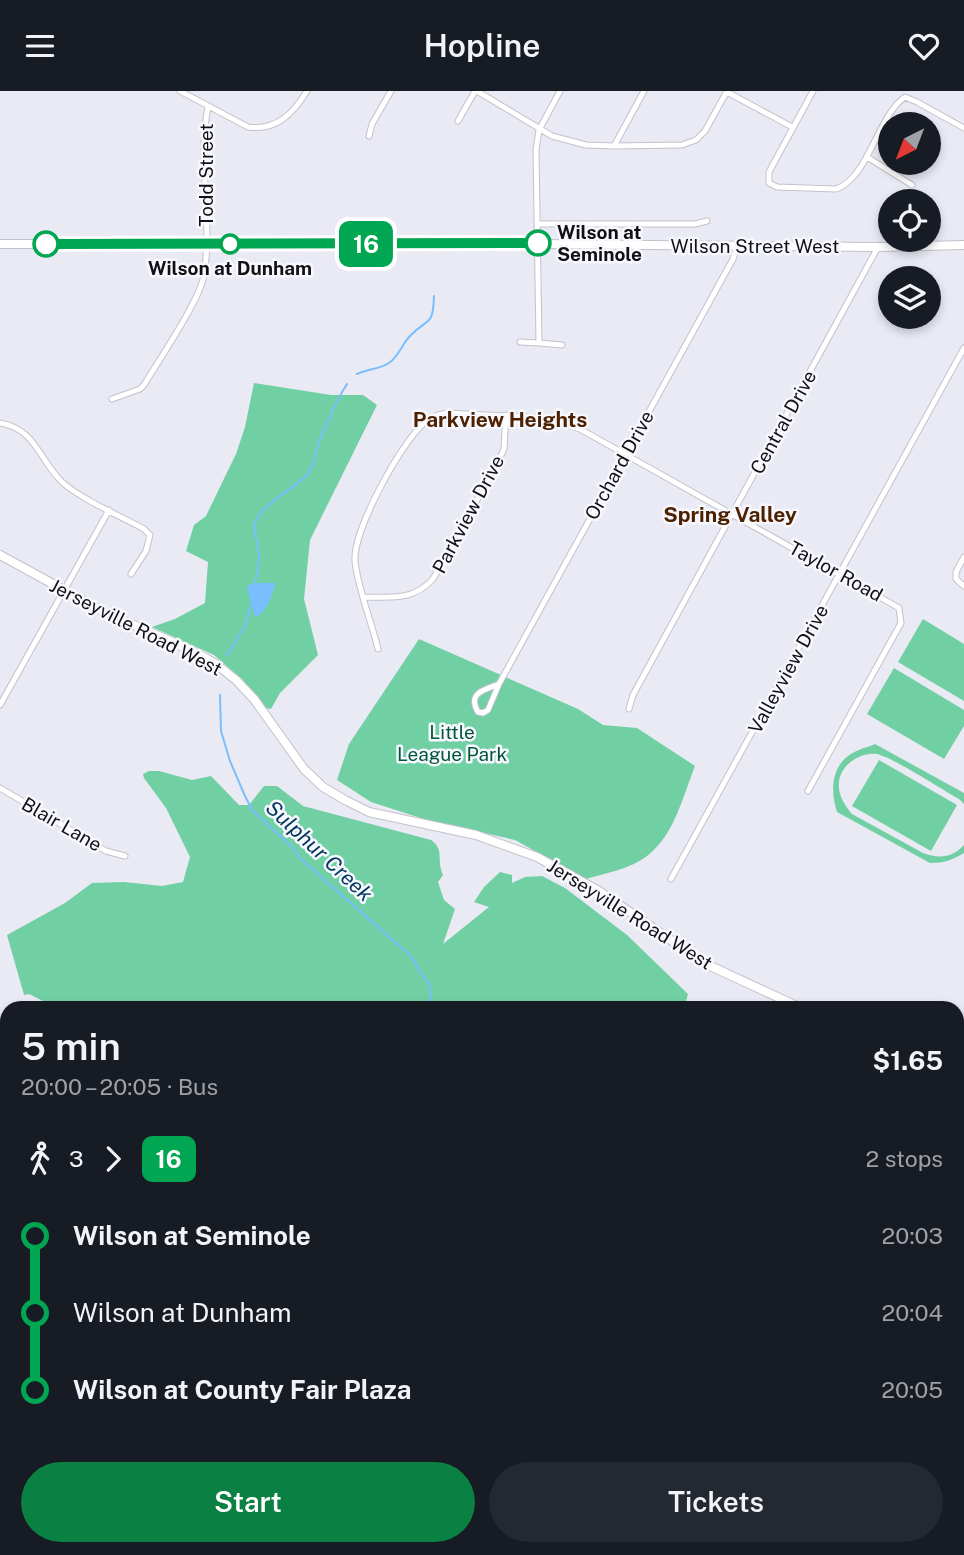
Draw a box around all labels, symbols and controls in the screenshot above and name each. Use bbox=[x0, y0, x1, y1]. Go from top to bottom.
icon: menu bbox=[21, 27, 59, 65]
text: Hopline bbox=[423, 27, 541, 64]
icon: heart bbox=[905, 27, 943, 65]
north arrow bbox=[878, 112, 942, 175]
map controls bbox=[878, 112, 941, 329]
street label: Todd Street bbox=[195, 123, 217, 227]
button: locate bbox=[878, 189, 941, 252]
line badge: 16 bbox=[334, 221, 398, 267]
place label: Wilson at Seminole bbox=[557, 221, 642, 265]
text: 16 bbox=[353, 230, 379, 258]
marker: Wilson at Seminole bbox=[525, 230, 551, 256]
unlabelled marker bbox=[33, 231, 59, 257]
marker: Wilson at Dunham bbox=[220, 234, 240, 254]
street label: Wilson Street West bbox=[671, 235, 839, 257]
place label: Wilson at Dunham bbox=[148, 257, 312, 279]
button: layers bbox=[878, 266, 941, 329]
street label: Central Drive bbox=[745, 366, 821, 478]
district label: Parkview Heights bbox=[413, 407, 587, 432]
street label: Orchard Drive bbox=[580, 407, 658, 523]
street label: Parkview Drive bbox=[428, 451, 508, 577]
district label: Spring Valley bbox=[663, 502, 797, 527]
street label: Taylor Road bbox=[785, 536, 887, 606]
street label: Jerseyville Road West bbox=[46, 574, 226, 680]
street label: Valleyview Drive bbox=[743, 601, 833, 737]
park label: Little League Park bbox=[397, 721, 507, 765]
street label: Blair Lane bbox=[18, 792, 106, 856]
water label: Sulphur Creek bbox=[261, 795, 378, 907]
street label: Jerseyville Road West bbox=[543, 854, 717, 974]
text: 5 min bbox=[21, 1024, 121, 1069]
text: $1.65 bbox=[872, 1045, 943, 1076]
text: 20:00 – 20:05 · Bus bbox=[21, 1073, 218, 1100]
icon: walk bbox=[21, 1140, 59, 1178]
icon: forward bbox=[94, 1140, 132, 1178]
text: 3 bbox=[69, 1145, 84, 1172]
text: 16 bbox=[156, 1145, 182, 1173]
text: 2 stops bbox=[865, 1145, 943, 1172]
text: Wilson at Seminole bbox=[73, 1220, 311, 1251]
text: 20:03 bbox=[882, 1222, 943, 1249]
text: Wilson at Dunham bbox=[73, 1297, 291, 1328]
text: 20:04 bbox=[882, 1299, 943, 1326]
text: Wilson at County Fair Plaza bbox=[73, 1374, 412, 1405]
text: 20:05 bbox=[881, 1376, 943, 1403]
button: Start bbox=[21, 1462, 475, 1542]
button: Tickets bbox=[489, 1462, 943, 1542]

